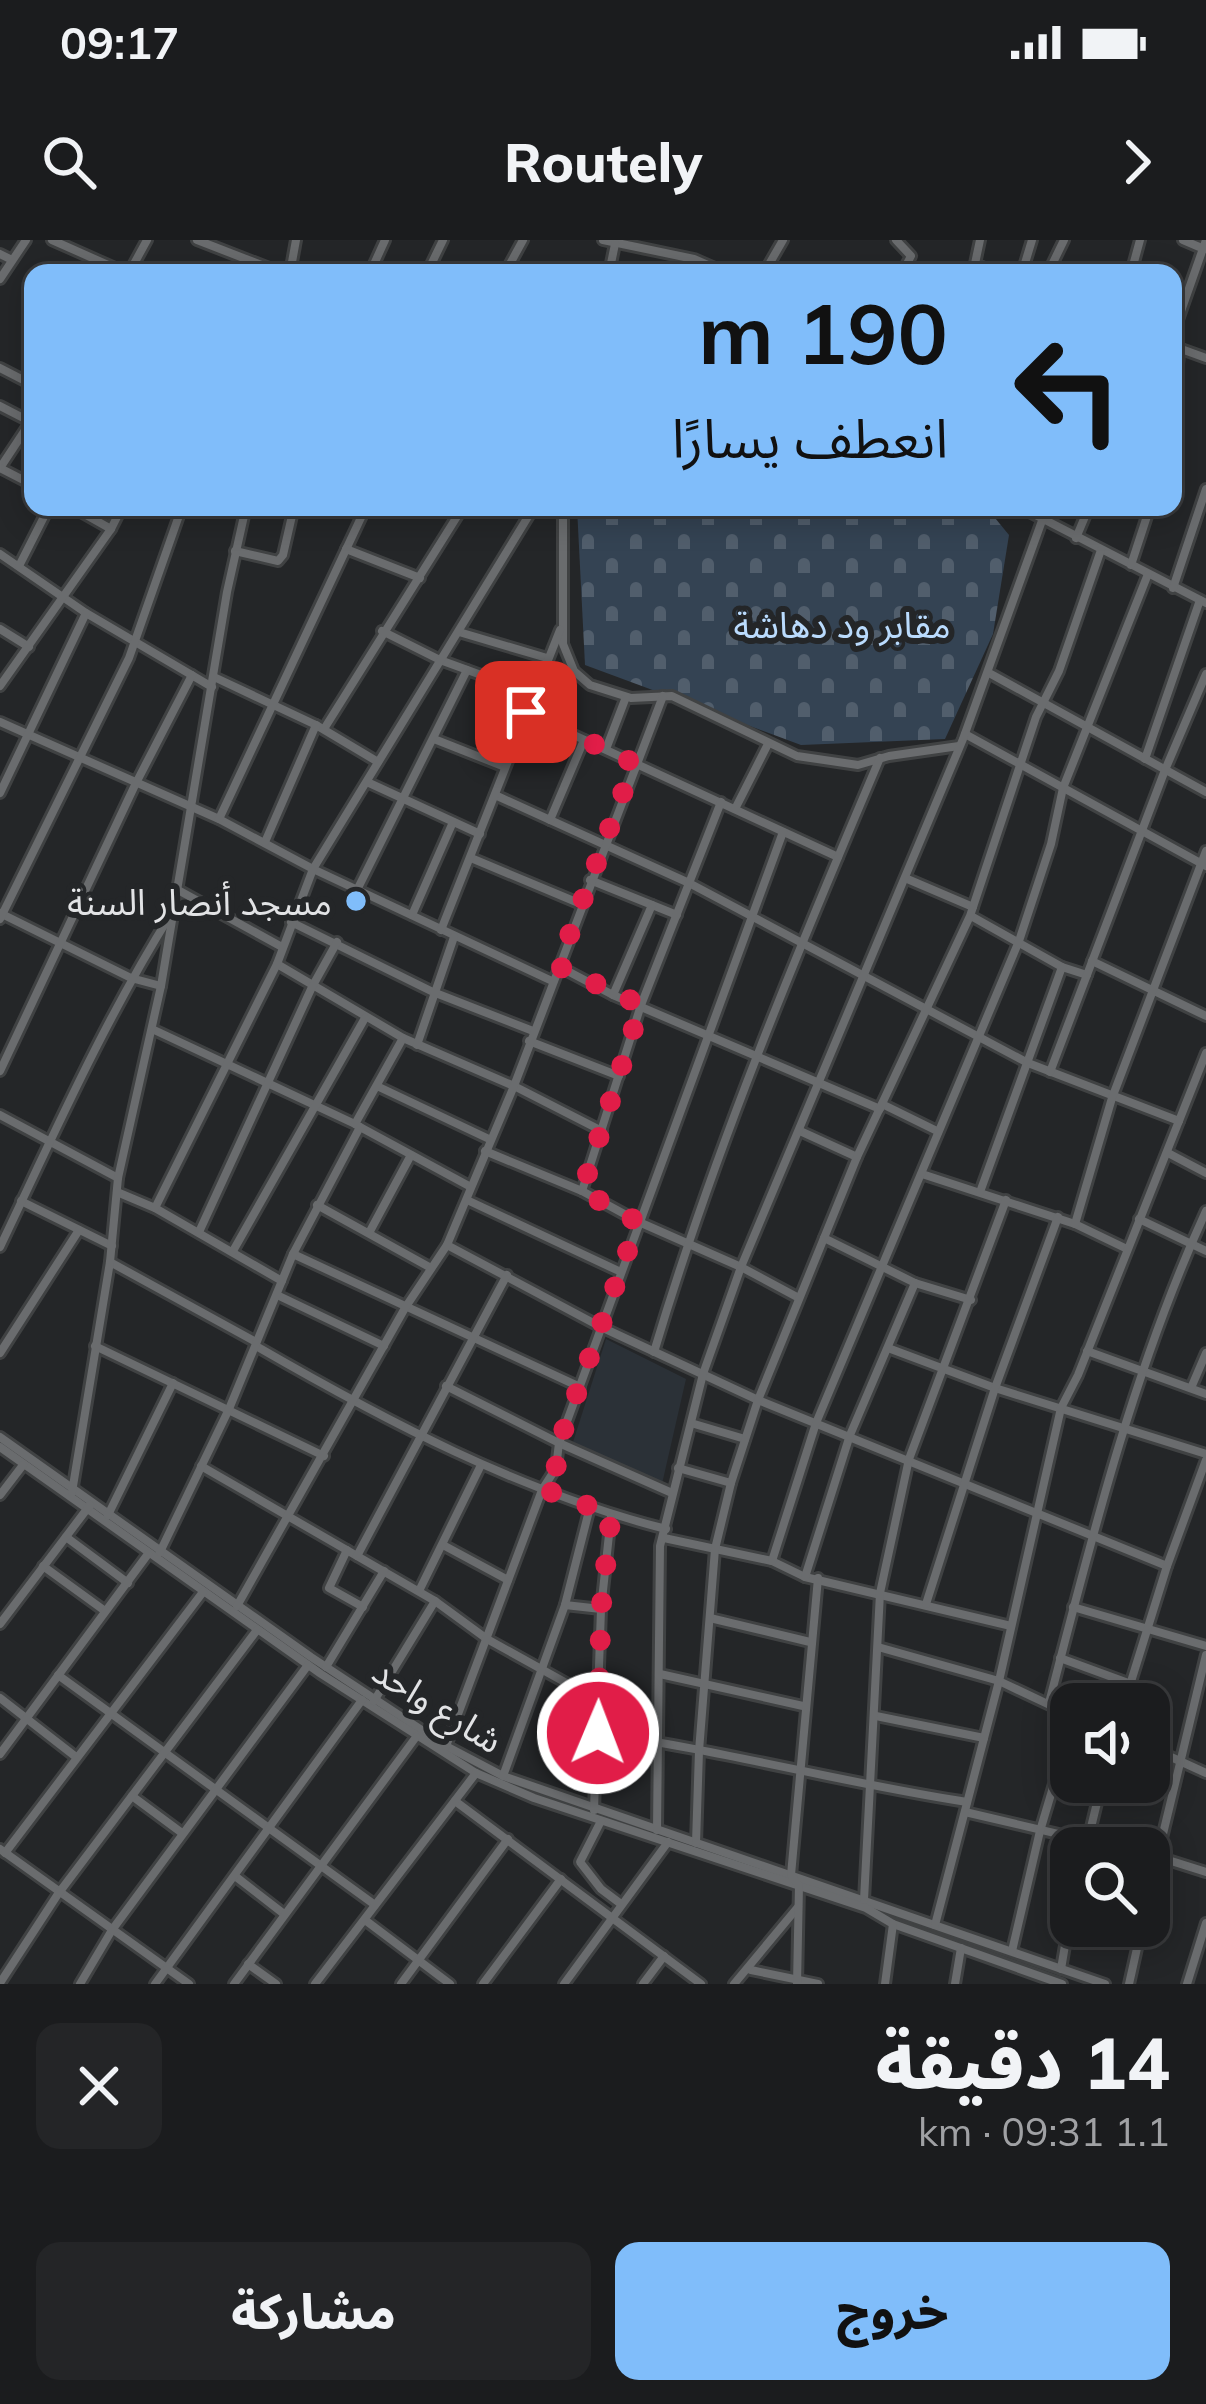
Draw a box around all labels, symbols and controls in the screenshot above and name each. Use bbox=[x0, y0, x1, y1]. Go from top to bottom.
text: 09:17 bbox=[60, 14, 179, 70]
text: Routely bbox=[504, 128, 702, 196]
icon: search bbox=[36, 129, 102, 195]
icon: forward bbox=[1104, 129, 1170, 195]
text: 190 m bbox=[698, 280, 948, 385]
icon: left bbox=[990, 312, 1146, 468]
text: انعطف يسارًا bbox=[672, 404, 948, 472]
park label: مقابر ود دهاشة bbox=[733, 602, 951, 647]
pin bbox=[475, 661, 577, 763]
icon: arrive bbox=[493, 679, 559, 745]
place label: مسجد أنصار السنة bbox=[67, 879, 332, 924]
marker: مسجد أنصار السنة bbox=[343, 888, 369, 914]
street label: شارع واحد bbox=[362, 1648, 511, 1767]
position arrow bbox=[535, 1670, 661, 1796]
map controls bbox=[1050, 1683, 1170, 1947]
button: sound bbox=[1050, 1683, 1170, 1803]
button: search bbox=[1050, 1827, 1170, 1947]
text: 14 دقيقة bbox=[875, 2017, 1170, 2107]
button: close bbox=[36, 2023, 162, 2149]
text: 1.1 km · 09:31 bbox=[918, 2107, 1170, 2156]
button: مشاركة bbox=[36, 2242, 591, 2380]
button: خروج bbox=[615, 2242, 1170, 2380]

